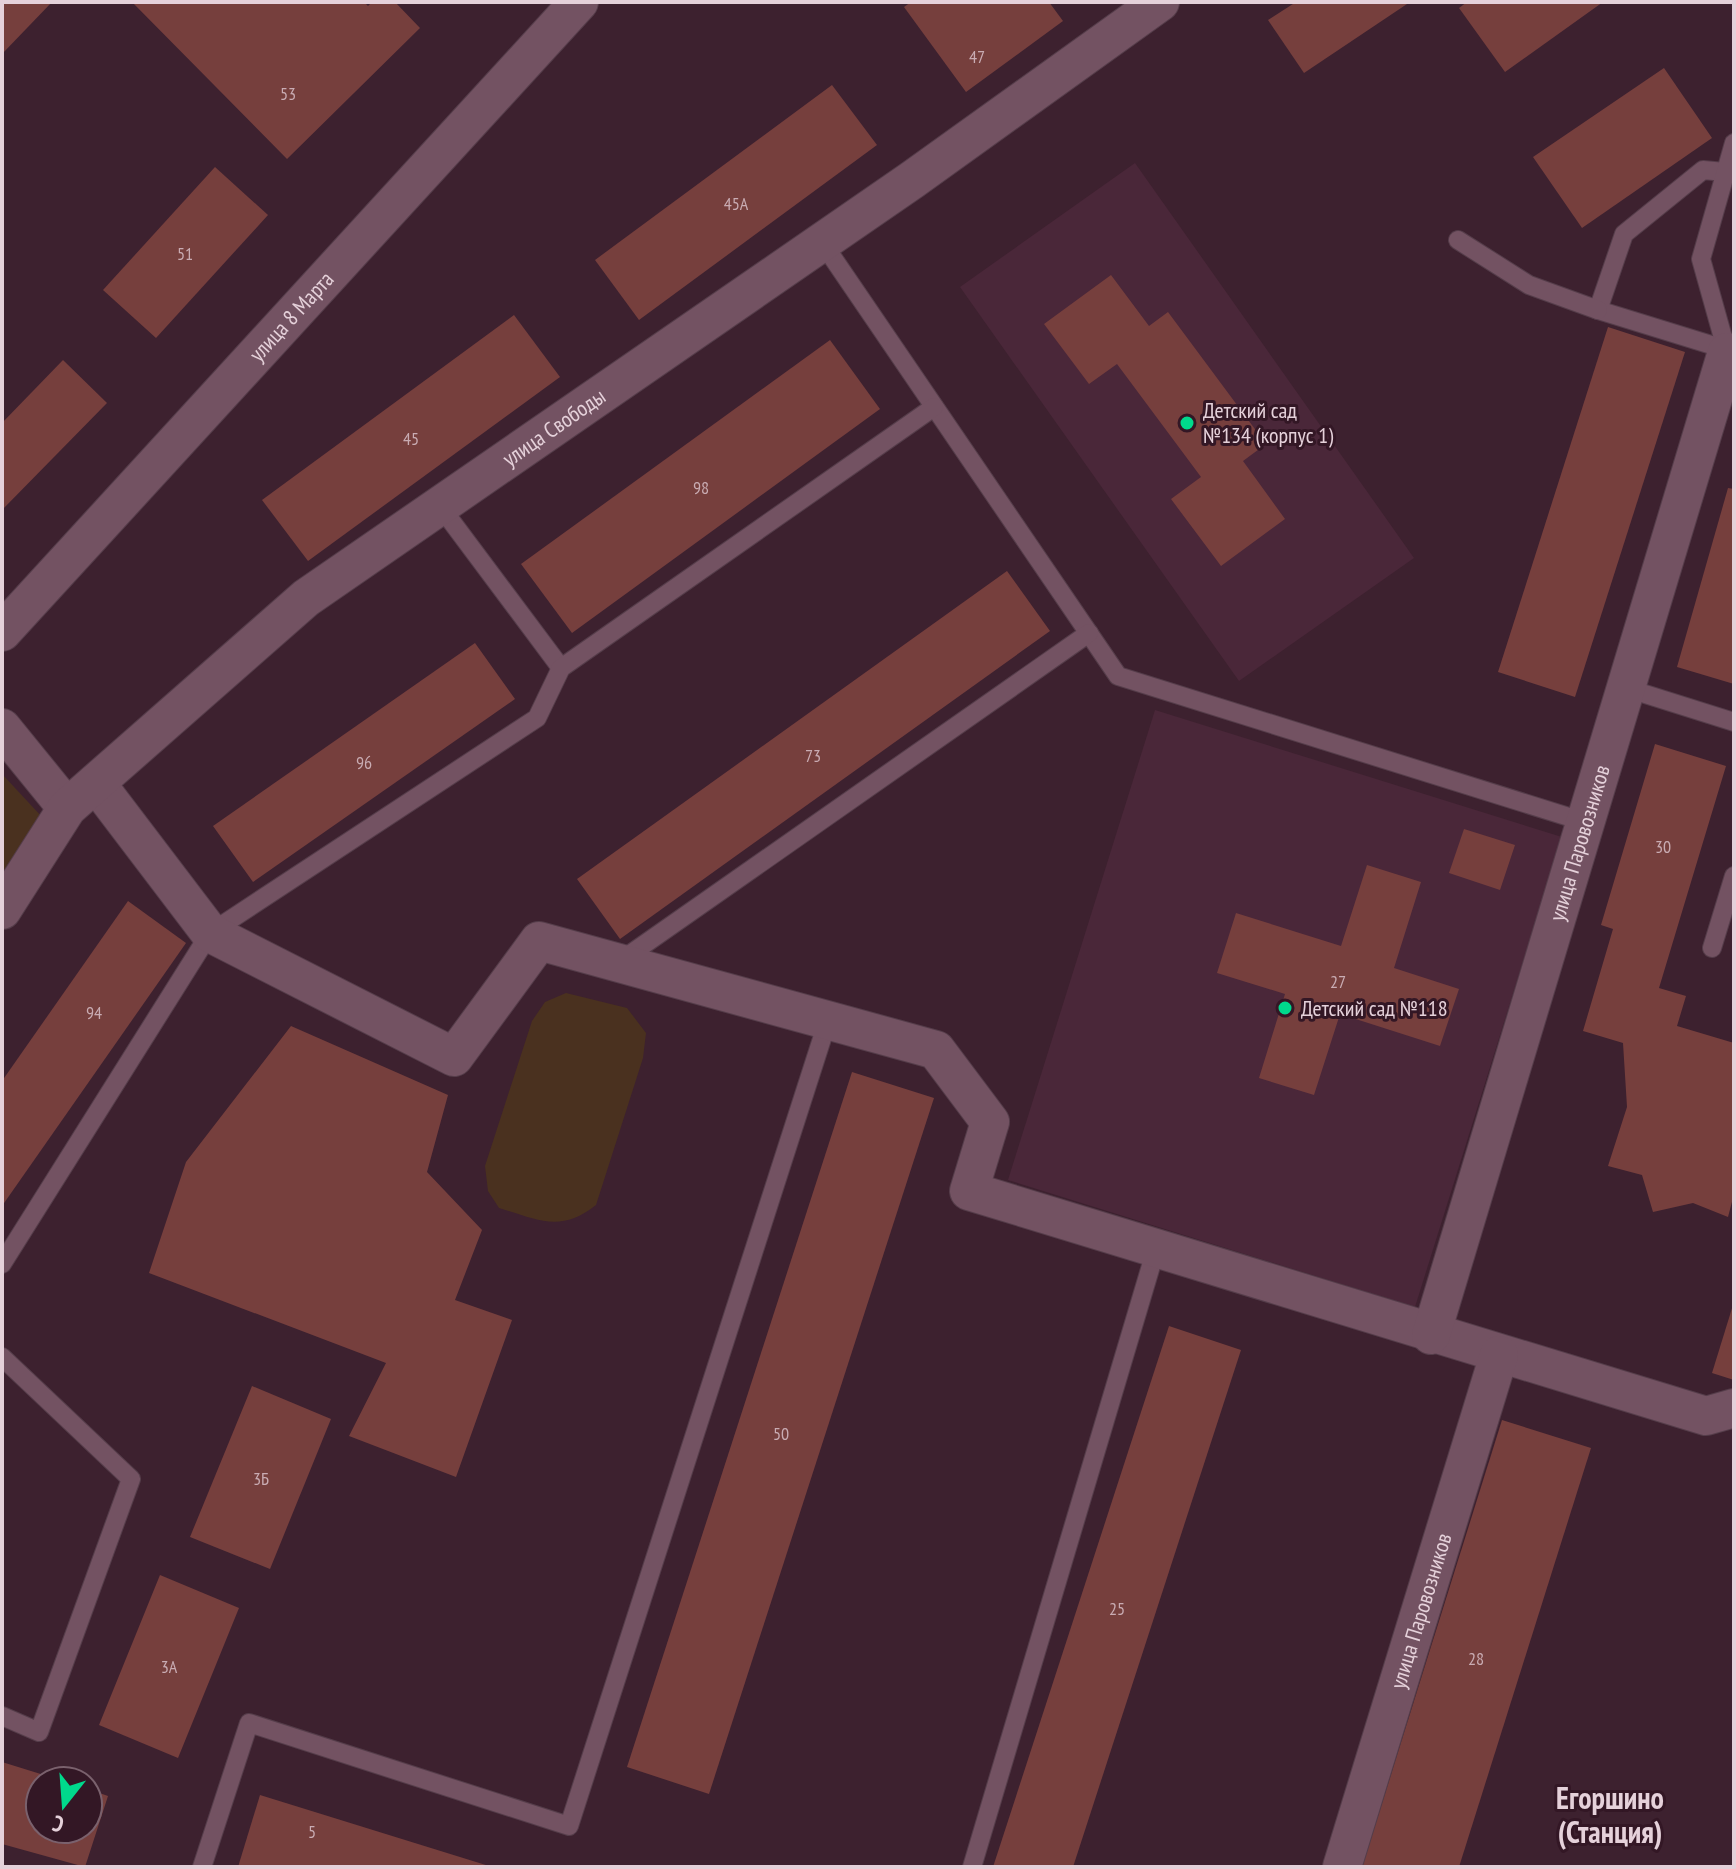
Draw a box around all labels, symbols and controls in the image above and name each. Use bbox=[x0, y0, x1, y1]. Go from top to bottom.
house number: 47 bbox=[969, 45, 985, 68]
house number: 53 bbox=[280, 82, 296, 105]
house number: 45А bbox=[724, 192, 749, 215]
house number: 51 bbox=[177, 242, 193, 265]
street label: улица 8 Марта bbox=[243, 265, 339, 367]
street label: улица Свободы bbox=[497, 382, 611, 472]
place label: Детский сад №134 (корпус 1) bbox=[1203, 396, 1334, 449]
marker: Детский сад №134 (корпус 1) bbox=[1178, 414, 1196, 432]
house number: 45 bbox=[403, 427, 419, 450]
house number: 98 bbox=[693, 476, 709, 499]
house number: 73 bbox=[805, 744, 821, 767]
house number: 96 bbox=[356, 751, 372, 774]
street label: улица Паровозников bbox=[1543, 761, 1616, 924]
house number: 30 bbox=[1655, 835, 1671, 858]
house number: 27 bbox=[1330, 970, 1346, 993]
place label: Детский сад №118 bbox=[1301, 994, 1448, 1022]
marker: Детский сад №118 bbox=[1276, 999, 1294, 1017]
house number: 94 bbox=[86, 1001, 102, 1024]
house number: 50 bbox=[773, 1422, 789, 1445]
house number: 3Б bbox=[253, 1467, 269, 1490]
street label: улица Паровозников bbox=[1384, 1529, 1458, 1692]
house number: 25 bbox=[1109, 1597, 1125, 1620]
house number: 28 bbox=[1468, 1647, 1484, 1670]
house number: 3А bbox=[161, 1655, 178, 1678]
north arrow bbox=[24, 1765, 104, 1845]
district label: Егоршино (Станция) bbox=[1556, 1778, 1664, 1851]
text: С bbox=[49, 1809, 67, 1839]
house number: 5 bbox=[308, 1820, 316, 1843]

